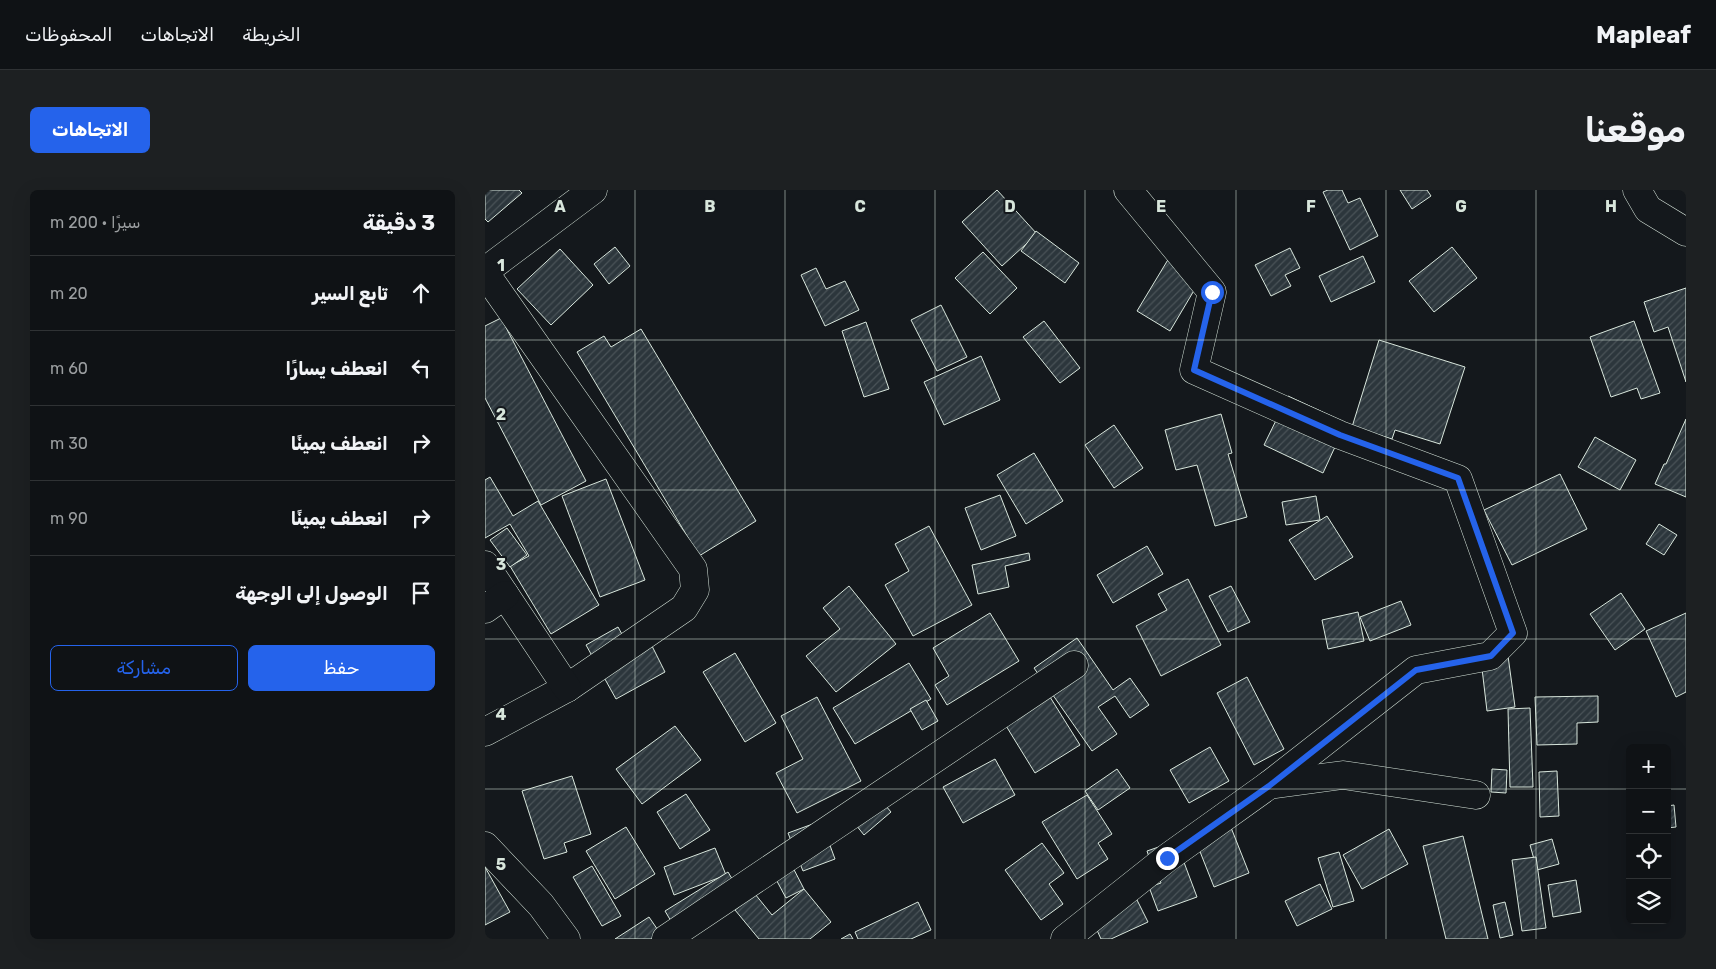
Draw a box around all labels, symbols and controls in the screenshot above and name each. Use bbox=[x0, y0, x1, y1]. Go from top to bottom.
text: Mapleaf bbox=[1596, 21, 1691, 49]
text: المحفوظات bbox=[25, 24, 112, 46]
text: الاتجاهات bbox=[140, 24, 214, 46]
text: الخريطة bbox=[242, 24, 301, 46]
button: الاتجاهات bbox=[30, 107, 150, 153]
text: موقعنا bbox=[1584, 109, 1686, 151]
text: A bbox=[554, 197, 566, 216]
text: B bbox=[704, 197, 716, 216]
text: C bbox=[854, 197, 866, 216]
text: D bbox=[1004, 197, 1016, 216]
text: E bbox=[1156, 197, 1166, 216]
text: F bbox=[1306, 197, 1316, 216]
text: G bbox=[1455, 197, 1467, 216]
text: H bbox=[1605, 197, 1617, 216]
text: 3 دقيقة bbox=[363, 210, 435, 235]
text: سيرًا · 200 m bbox=[50, 213, 141, 232]
text: 1 bbox=[497, 256, 505, 275]
icon: ahead bbox=[407, 279, 435, 307]
route start bbox=[1201, 281, 1224, 304]
text: تابع السير bbox=[312, 282, 388, 305]
text: 20 m bbox=[50, 284, 88, 303]
icon: left bbox=[407, 354, 435, 382]
text: انعطف يسارًا bbox=[285, 357, 388, 380]
text: 60 m bbox=[50, 359, 88, 378]
text: 2 bbox=[496, 405, 506, 424]
icon: right bbox=[407, 429, 435, 457]
text: انعطف يمينًا bbox=[291, 432, 388, 455]
text: 30 m bbox=[50, 434, 88, 453]
icon: right bbox=[407, 504, 435, 532]
text: انعطف يمينًا bbox=[291, 507, 388, 530]
text: 90 m bbox=[50, 509, 88, 528]
text: 3 bbox=[496, 555, 506, 574]
icon: arrive bbox=[407, 579, 435, 607]
text: الوصول إلى الوجهة bbox=[235, 582, 388, 605]
button: مشاركة bbox=[50, 645, 238, 691]
button: حفظ bbox=[248, 645, 435, 691]
text: 4 bbox=[496, 705, 507, 724]
map controls bbox=[1626, 744, 1671, 924]
button: + bbox=[1626, 744, 1671, 789]
button: − bbox=[1626, 789, 1671, 834]
button: locate bbox=[1626, 834, 1671, 879]
route end bbox=[1156, 847, 1179, 870]
text: 5 bbox=[496, 855, 506, 874]
button: layers bbox=[1626, 879, 1671, 924]

